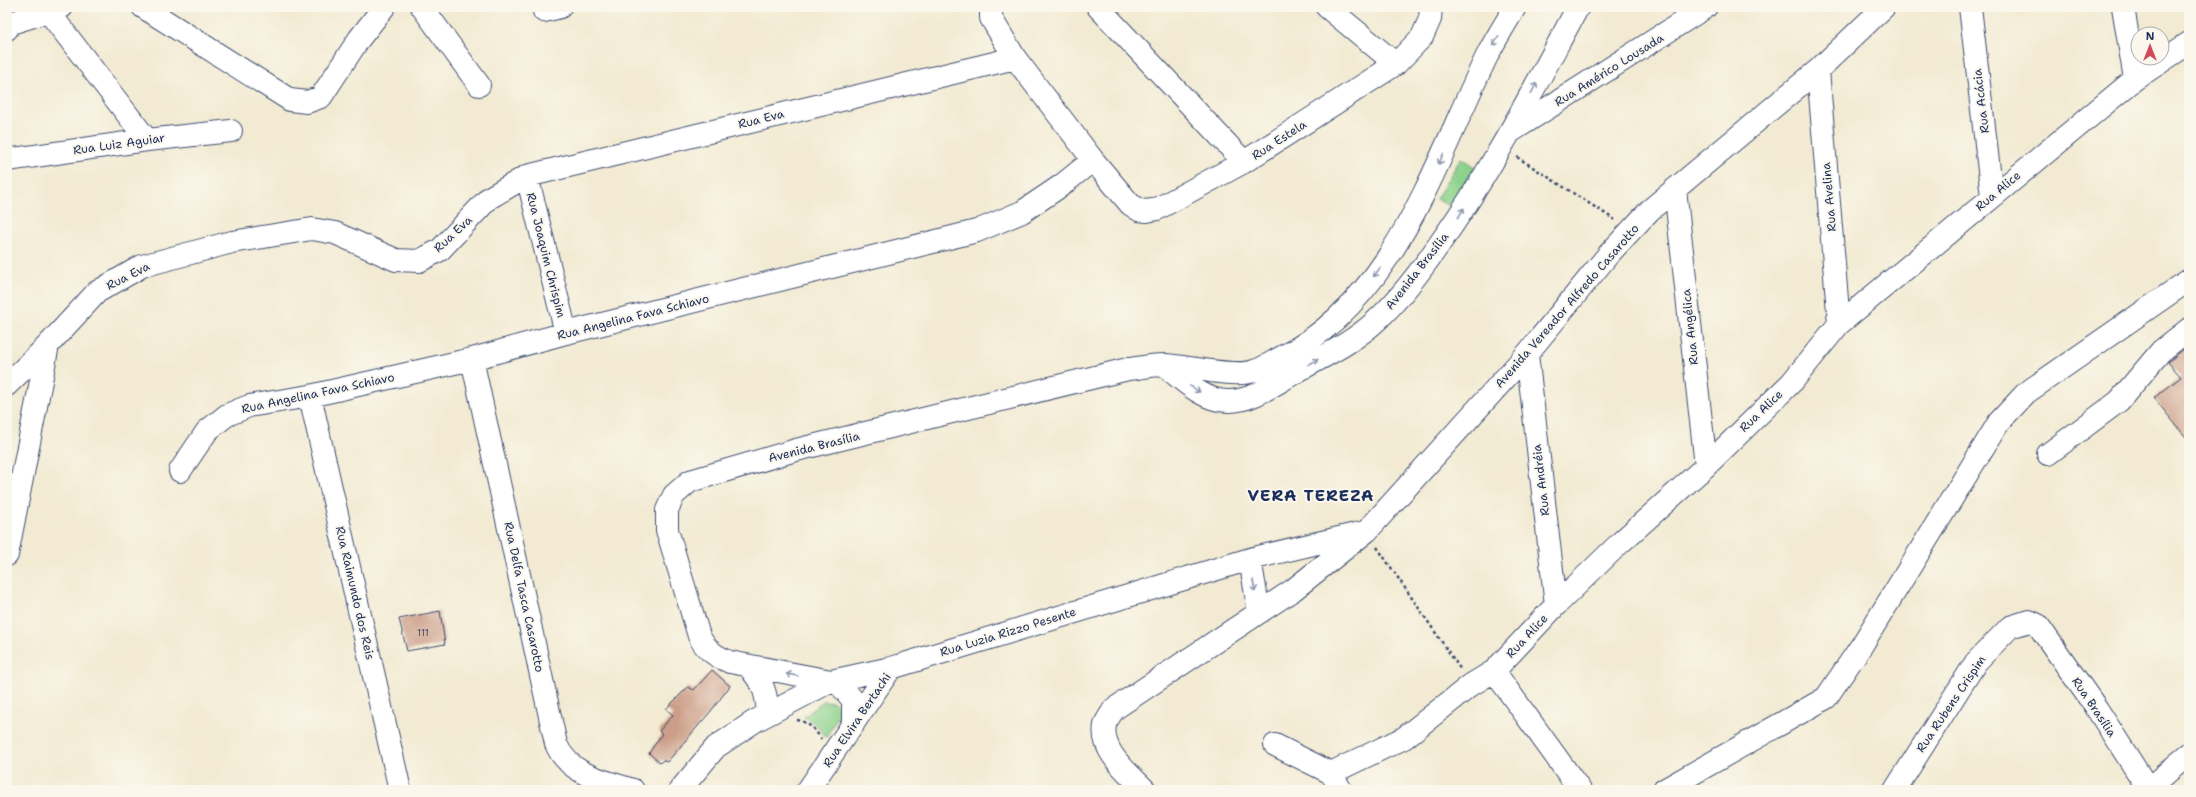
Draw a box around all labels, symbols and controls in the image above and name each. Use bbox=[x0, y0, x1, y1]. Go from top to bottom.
north arrow bbox=[2130, 26, 2170, 66]
text: N bbox=[2146, 29, 2155, 44]
street label: Rua Américo Lousada bbox=[1551, 30, 1667, 110]
one-way arrow bbox=[1491, 35, 1499, 47]
street label: Rua Acácia bbox=[1969, 67, 1993, 134]
one-way arrow bbox=[1530, 82, 1538, 94]
street label: Rua Eva bbox=[736, 105, 786, 132]
street label: Rua Estela bbox=[1249, 116, 1310, 164]
street label: Rua Luiz Aguiar bbox=[72, 130, 166, 158]
one-way arrow bbox=[1437, 152, 1444, 164]
street label: Rua Avelina bbox=[1818, 161, 1840, 232]
street label: Rua Alice bbox=[1972, 167, 2024, 215]
street label: Rua Joaquim Chrispim bbox=[523, 191, 569, 319]
one-way arrow bbox=[1458, 207, 1466, 219]
street label: Rua Eva bbox=[430, 212, 476, 256]
street label: Avenida Vereador Alfredo Casarotto bbox=[1491, 221, 1643, 391]
street label: Avenida Brasília bbox=[1382, 229, 1452, 313]
street label: Rua Eva bbox=[103, 258, 153, 294]
one-way arrow bbox=[1373, 266, 1381, 277]
street label: Rua Angélica bbox=[1678, 288, 1702, 366]
street label: Rua Angelina Fava Schiavo bbox=[555, 290, 711, 344]
one-way arrow bbox=[1307, 358, 1319, 366]
street label: Rua Angelina Fava Schiavo bbox=[240, 369, 396, 417]
one-way arrow bbox=[1189, 385, 1201, 393]
street label: Rua Alice bbox=[1736, 386, 1786, 436]
street label: Avenida Brasília bbox=[767, 428, 862, 466]
street label: Rua Andréia bbox=[1529, 443, 1553, 517]
district label: VERA TEREZA bbox=[1248, 485, 1374, 506]
street label: Rua Delfa Tasca Casarotto bbox=[500, 520, 548, 674]
street label: Rua Raimundo dos Reis bbox=[332, 525, 378, 661]
one-way arrow bbox=[1251, 579, 1259, 592]
street label: Rua Luzia Rizzo Pesente bbox=[938, 604, 1078, 660]
street label: Rua Alice bbox=[1503, 610, 1552, 661]
house number: 111 bbox=[417, 626, 429, 639]
street label: Rua Rubens Crispim bbox=[1913, 652, 1989, 756]
one-way arrow bbox=[786, 670, 799, 678]
street label: Rua Elvira Bertachi bbox=[819, 670, 895, 770]
street label: Rua Brasília bbox=[2068, 674, 2120, 741]

